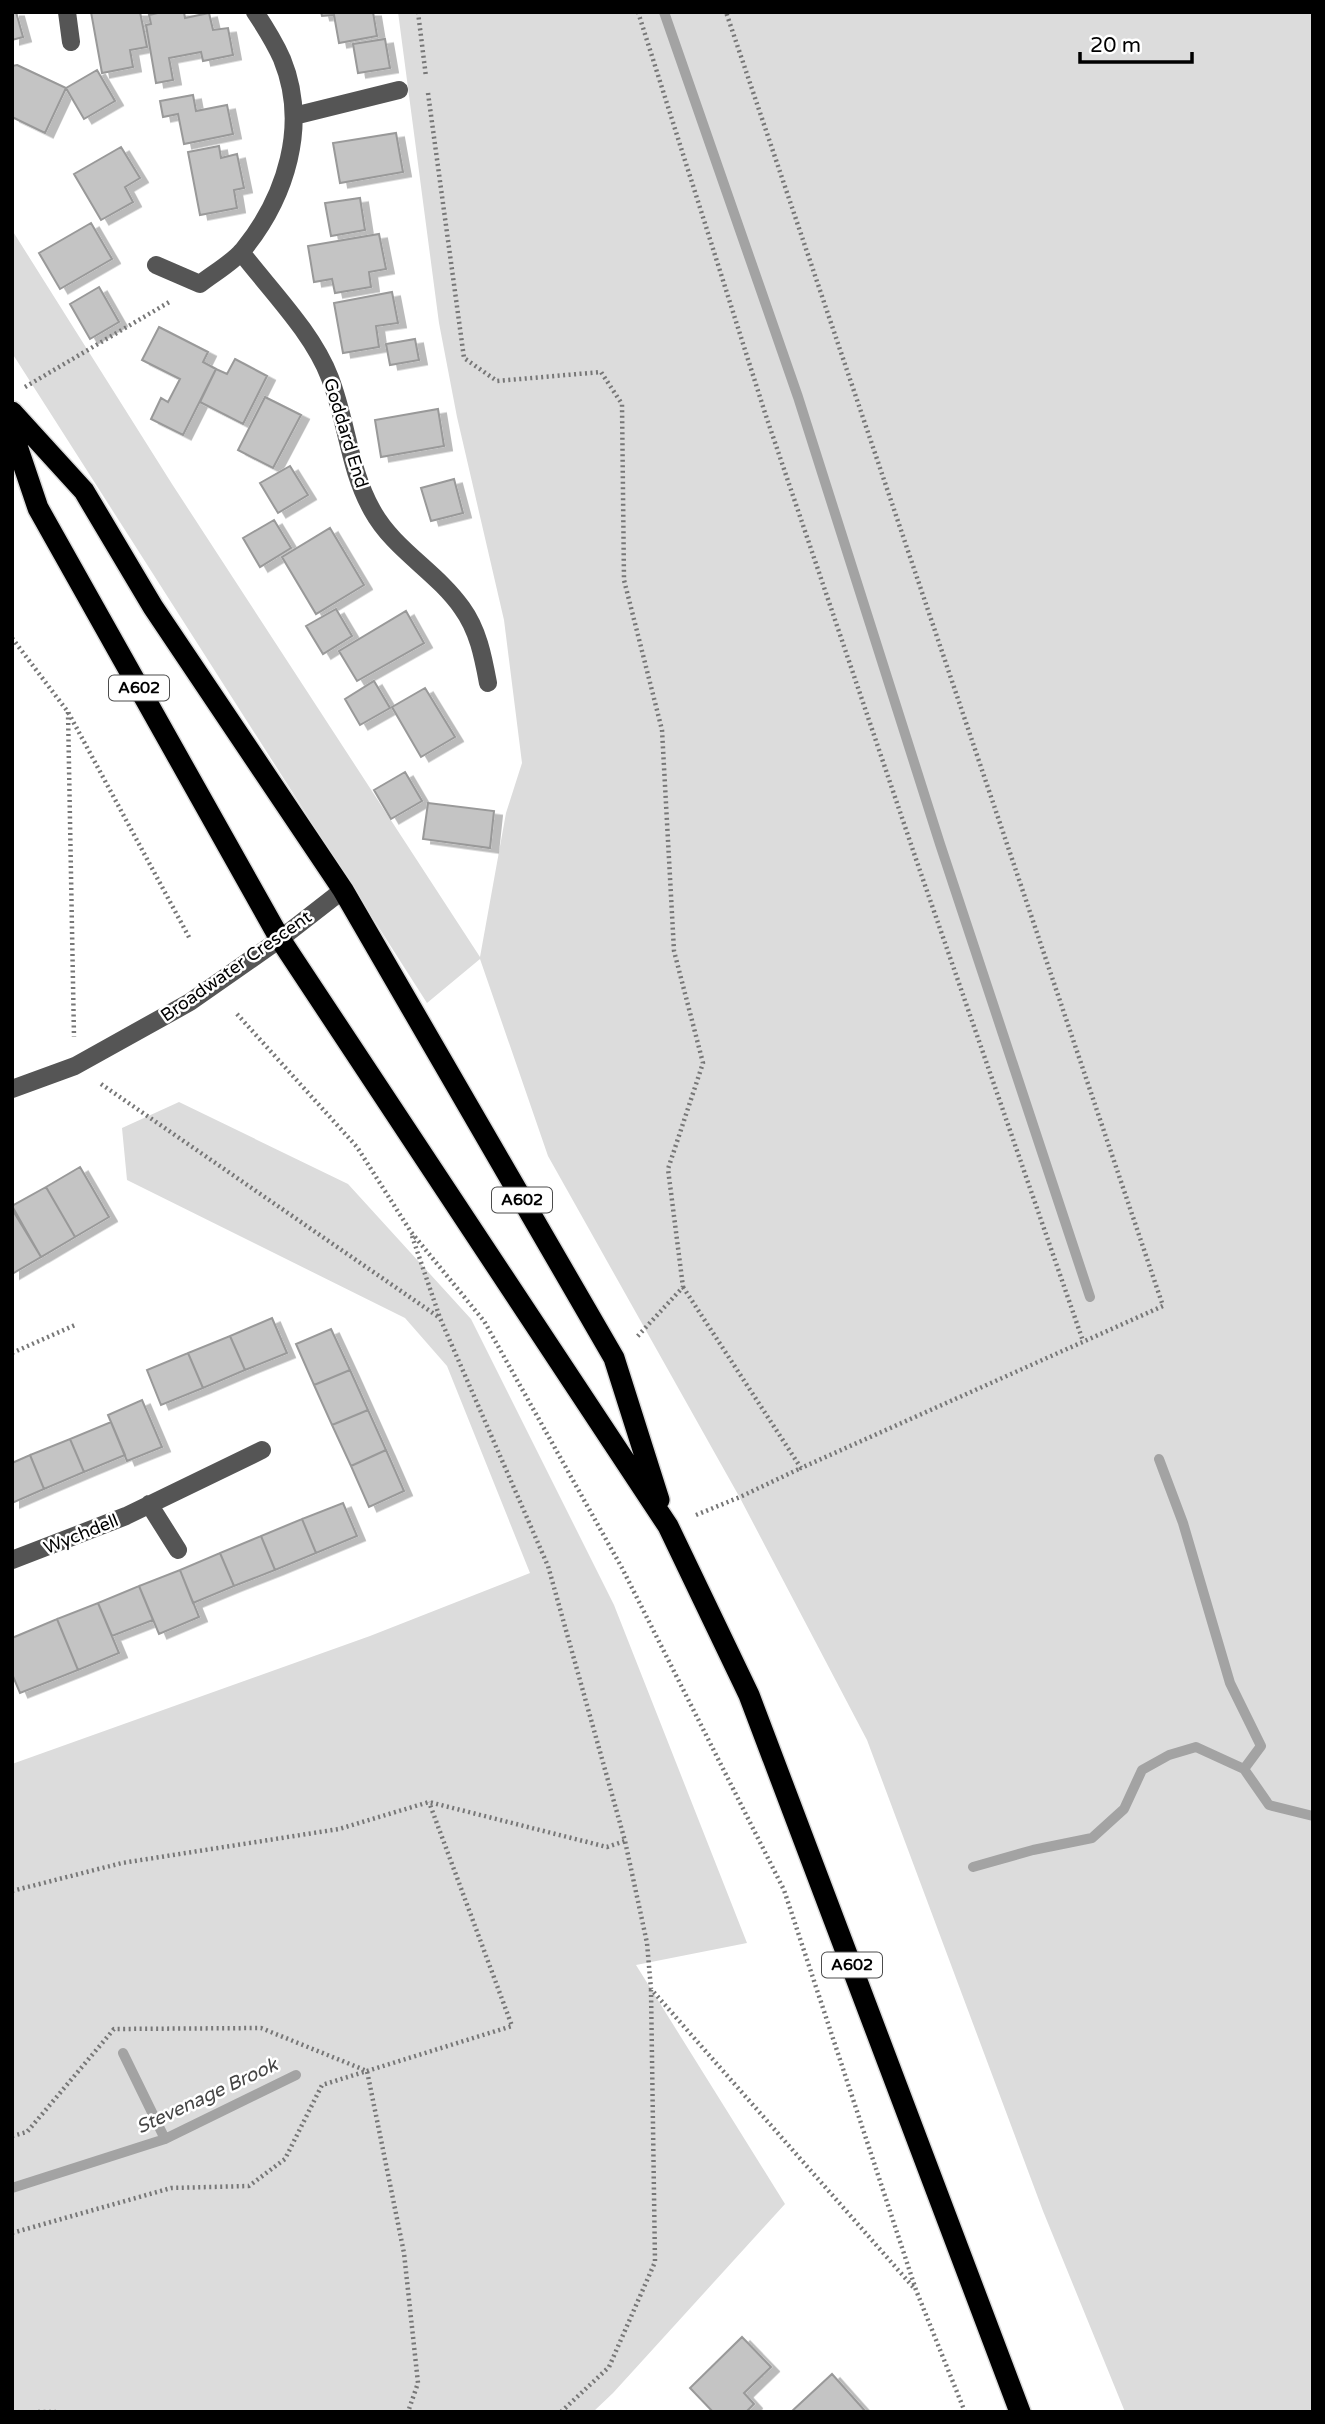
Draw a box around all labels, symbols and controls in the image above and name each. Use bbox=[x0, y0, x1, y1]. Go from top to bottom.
scale bar bbox=[1080, 21, 1192, 65]
text: 20 m bbox=[1090, 33, 1141, 58]
street label: Goddard End bbox=[319, 375, 373, 491]
road number: A602 bbox=[109, 676, 169, 701]
street label: Broadwater Crescent bbox=[156, 906, 316, 1026]
road number: A602 bbox=[492, 1188, 552, 1212]
street label: Wychdell bbox=[40, 1509, 122, 1559]
road number: A602 bbox=[822, 1952, 882, 1978]
water label: Stevenage Brook bbox=[133, 2053, 283, 2138]

